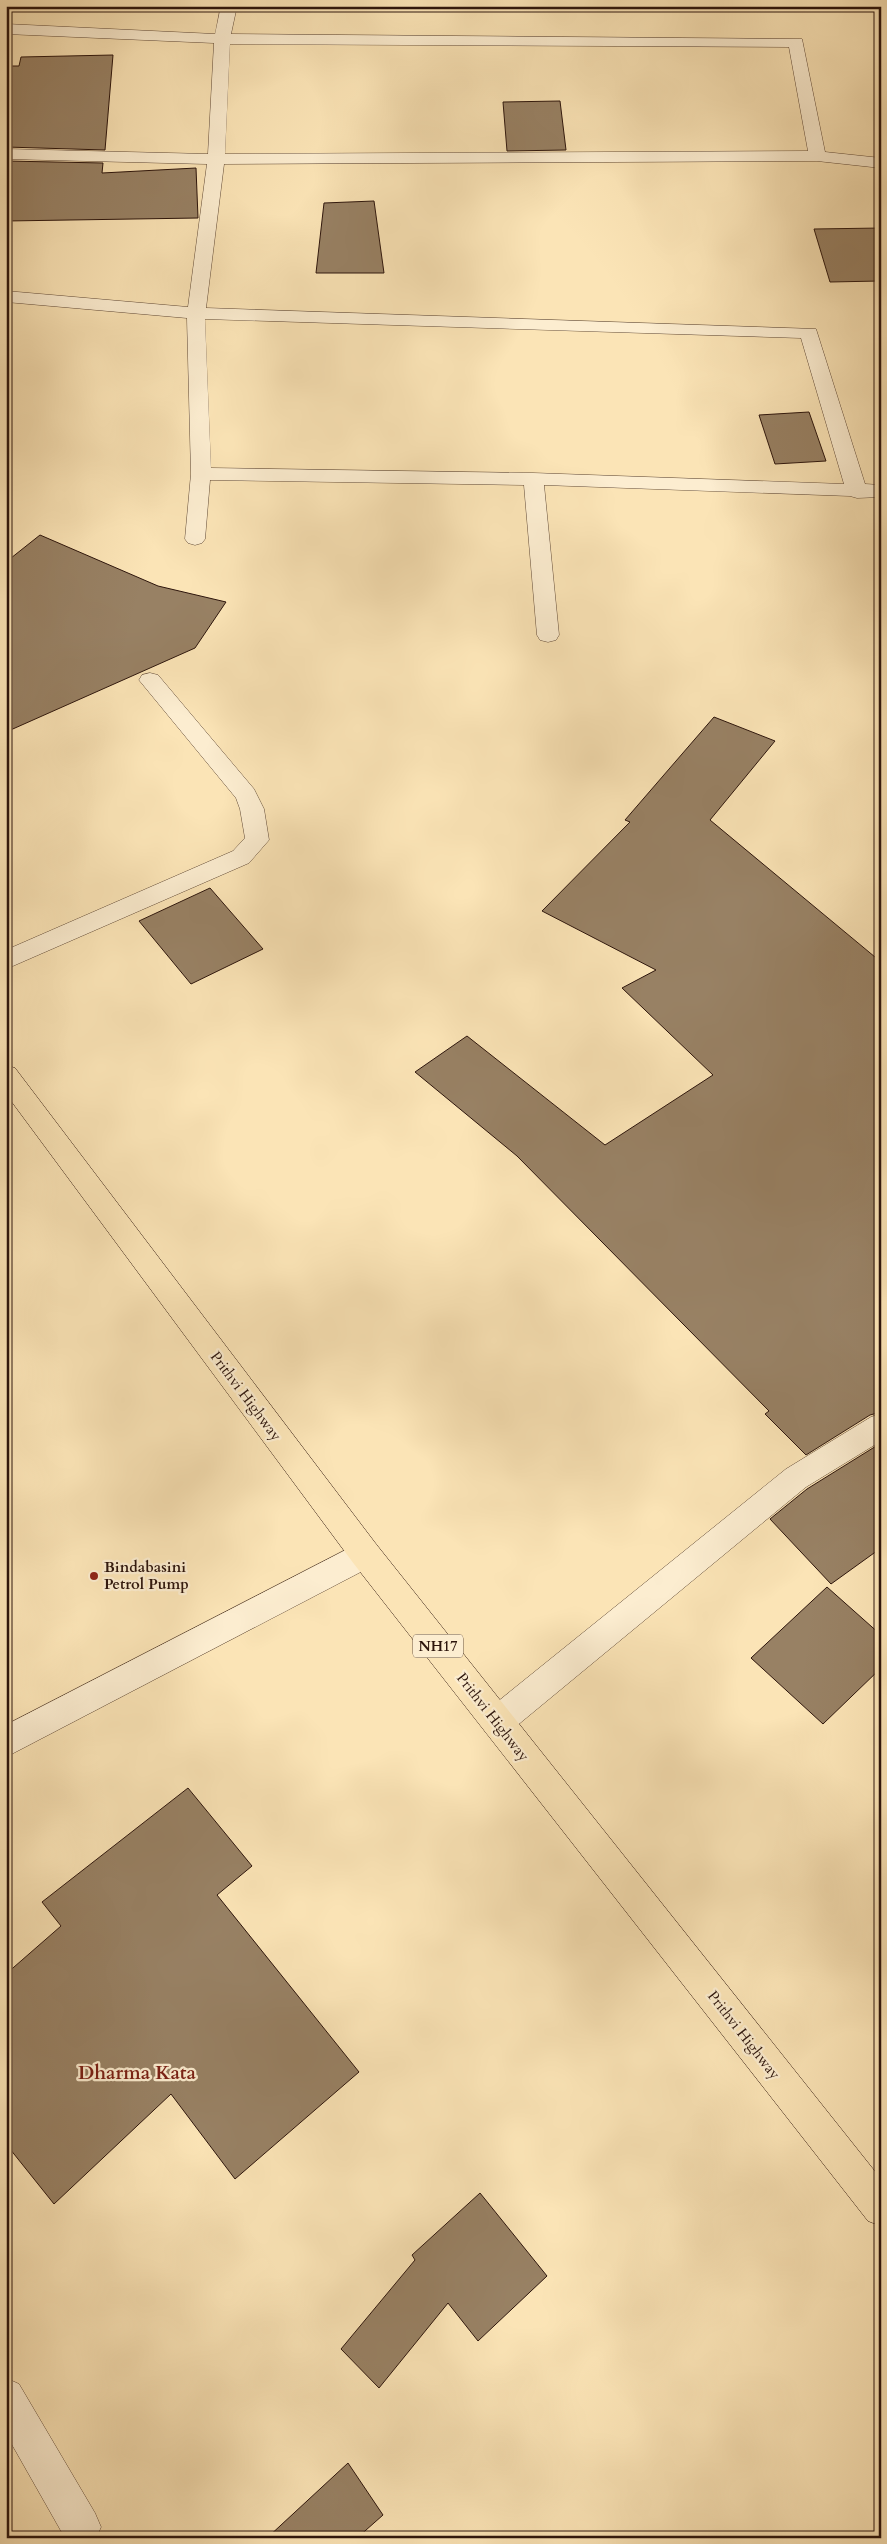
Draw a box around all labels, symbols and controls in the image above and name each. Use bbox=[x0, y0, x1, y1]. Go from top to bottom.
street label: Prithvi Highway bbox=[206, 1347, 286, 1445]
place label: Bindabasini Petrol Pump bbox=[104, 1557, 189, 1594]
marker: Bindabasini Petrol Pump bbox=[88, 1570, 100, 1582]
road number: NH17 bbox=[413, 1634, 463, 1658]
street label: Prithvi Highway bbox=[452, 1669, 534, 1765]
street label: Prithvi Highway bbox=[703, 1987, 785, 2083]
district label: Dharma Kata bbox=[78, 2060, 197, 2086]

